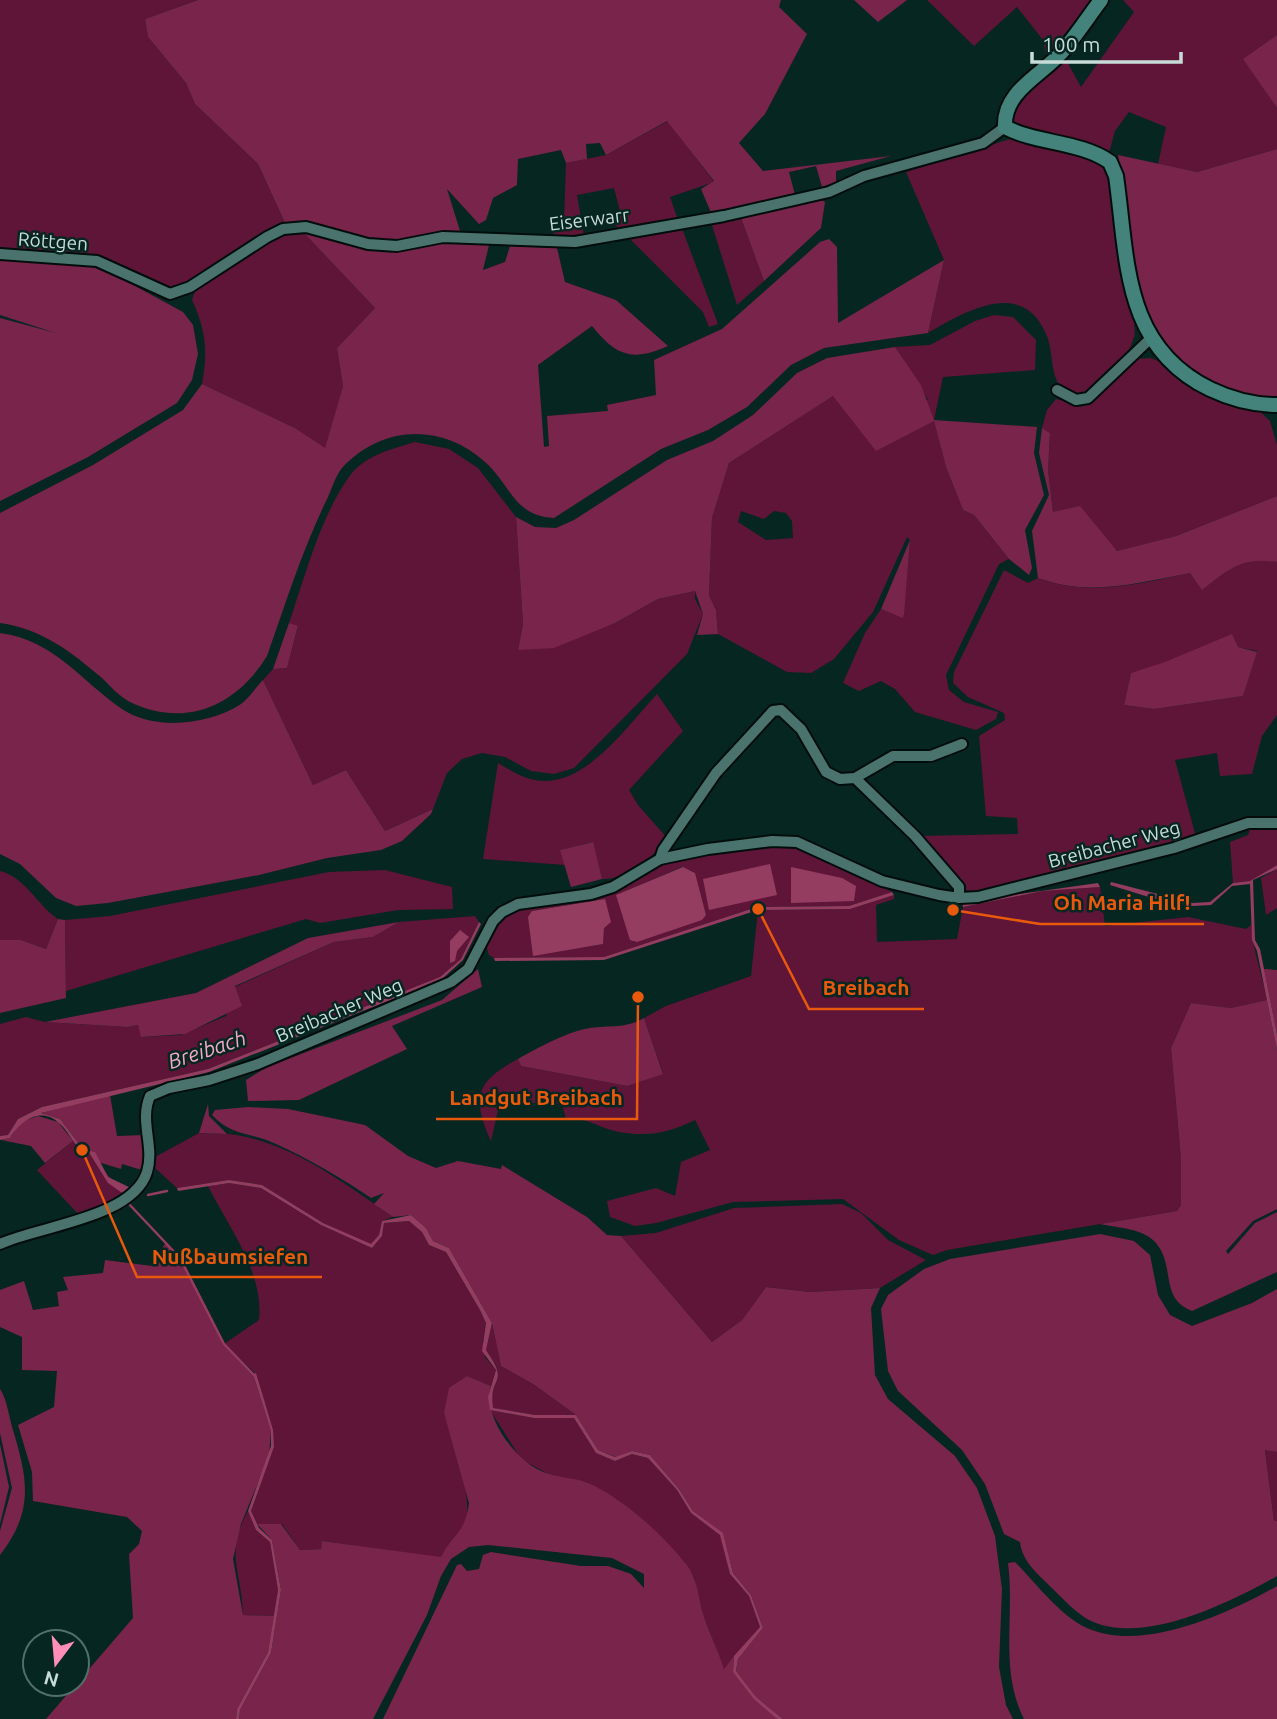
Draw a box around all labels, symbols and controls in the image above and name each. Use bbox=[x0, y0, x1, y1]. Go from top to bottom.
scale bar bbox=[1032, 21, 1181, 65]
text: 100 m bbox=[1042, 32, 1100, 56]
street label: Eiserwarr bbox=[548, 203, 630, 235]
street label: Röttgen bbox=[17, 228, 89, 254]
street label: Breibacher Weg bbox=[1046, 816, 1182, 872]
callout: Oh Maria Hilf! bbox=[1040, 882, 1204, 924]
text: Oh Maria Hilf! bbox=[1054, 890, 1190, 914]
callout: Breibach bbox=[809, 967, 924, 1009]
street label: Breibacher Weg bbox=[272, 973, 406, 1047]
text: Breibach bbox=[823, 975, 909, 999]
water label: Breibach bbox=[164, 1025, 249, 1073]
callout: Landgut Breibach bbox=[436, 1077, 637, 1119]
text: Landgut Breibach bbox=[449, 1085, 623, 1109]
callout: Nußbaumsiefen bbox=[137, 1235, 322, 1277]
text: Nußbaumsiefen bbox=[152, 1244, 308, 1268]
north arrow bbox=[21, 1628, 91, 1698]
text: N bbox=[41, 1667, 61, 1692]

